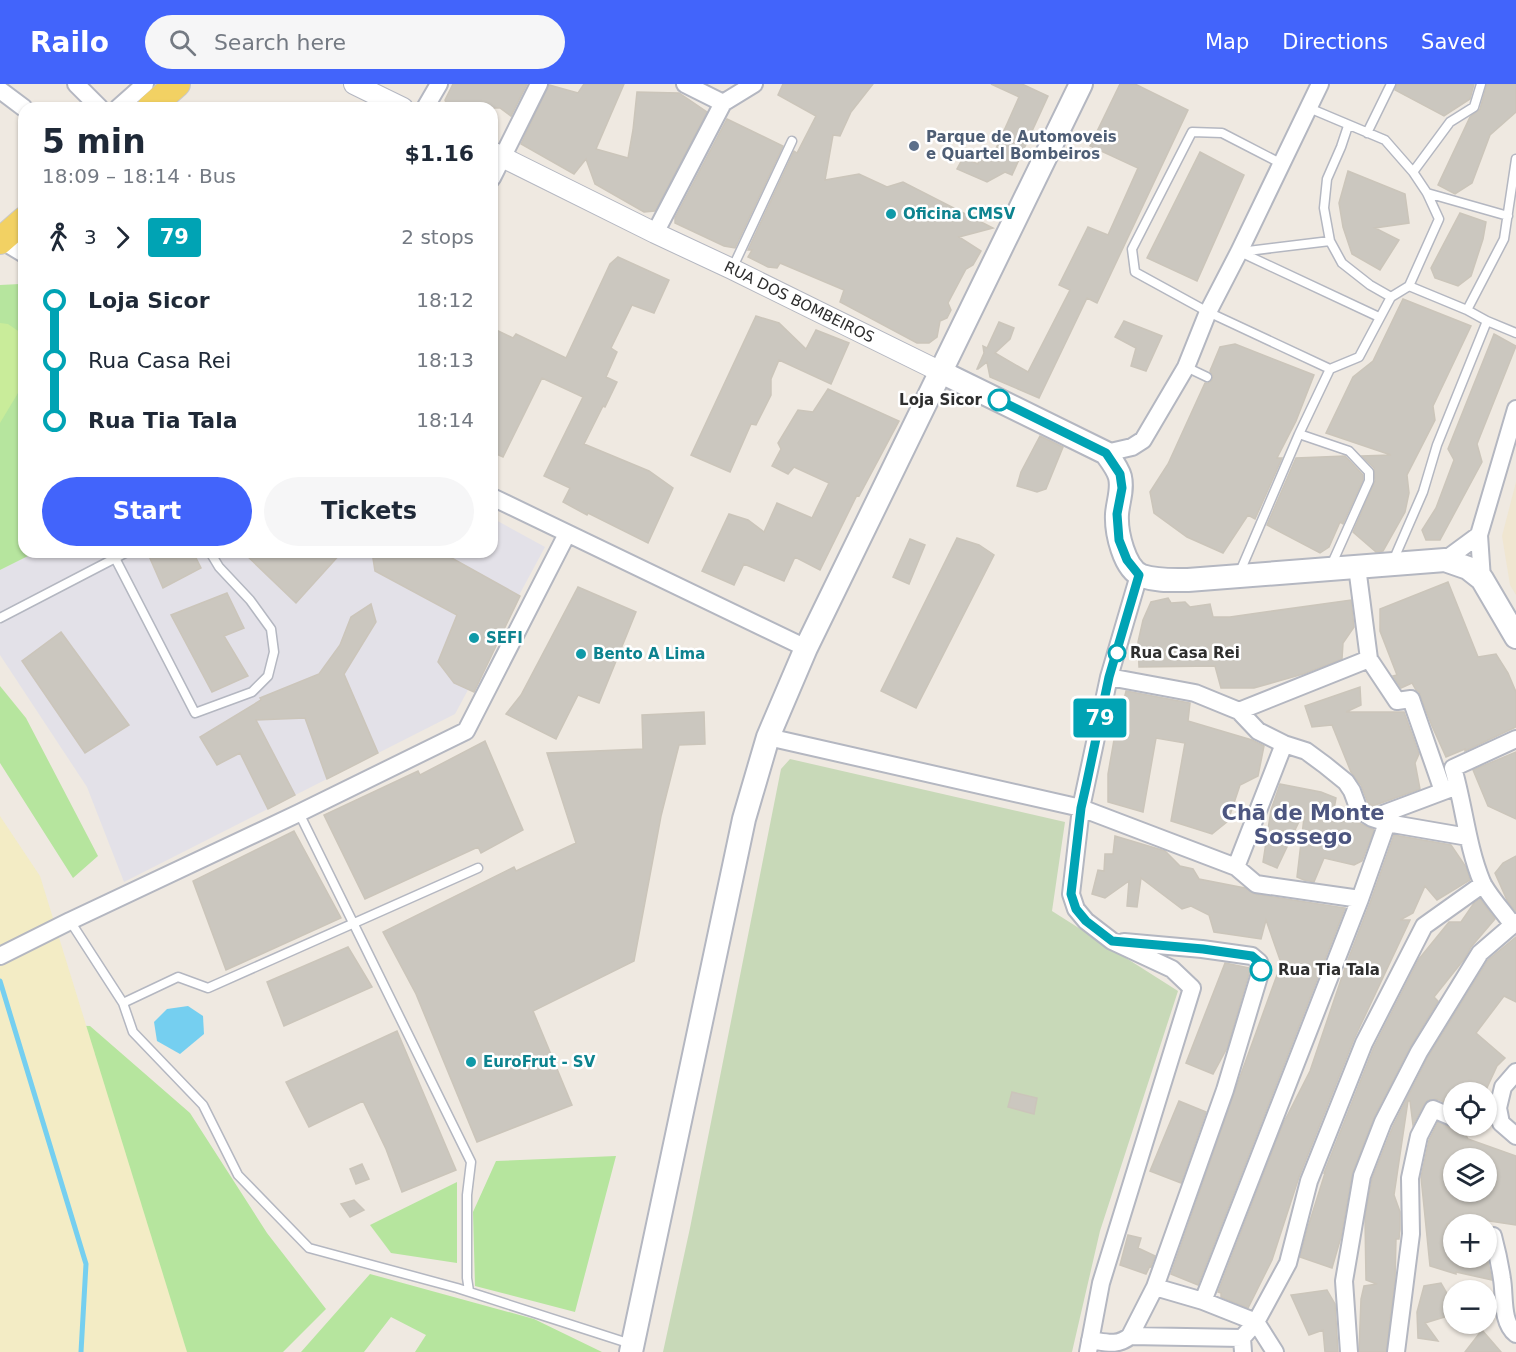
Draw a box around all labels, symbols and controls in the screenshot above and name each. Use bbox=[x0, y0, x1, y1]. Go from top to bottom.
search box bbox=[145, 15, 565, 69]
text: Railo bbox=[30, 26, 109, 59]
icon: search bbox=[166, 26, 199, 59]
text: Search here bbox=[214, 30, 346, 55]
text: Map bbox=[1205, 30, 1249, 54]
text: Directions bbox=[1282, 30, 1388, 54]
text: Saved bbox=[1421, 30, 1486, 54]
text: 5 min bbox=[42, 122, 146, 161]
place label: Parque de Automoveis e Quartel Bombeiros bbox=[926, 128, 1117, 163]
marker: Parque de Automoveis e Quartel Bombeiros bbox=[907, 139, 921, 153]
text: $1.16 bbox=[404, 141, 474, 166]
text: 18:09 – 18:14 · Bus bbox=[42, 164, 236, 188]
place label: Oficina CMSV bbox=[903, 205, 1016, 223]
marker: Oficina CMSV bbox=[884, 207, 898, 221]
icon: walk bbox=[42, 221, 75, 254]
icon: forward bbox=[106, 221, 139, 254]
text: 3 bbox=[84, 225, 97, 249]
text: 79 bbox=[160, 225, 189, 249]
text: 2 stops bbox=[401, 225, 474, 249]
street label: RUA DOS BOMBEIROS bbox=[721, 258, 877, 347]
text: Loja Sicor bbox=[88, 288, 210, 313]
text: 18:12 bbox=[416, 288, 474, 312]
text: Rua Casa Rei bbox=[88, 348, 231, 373]
text: 18:13 bbox=[416, 348, 474, 372]
marker: Loja Sicor bbox=[988, 389, 1010, 411]
place label: Loja Sicor bbox=[899, 391, 983, 409]
text: Rua Tia Tala bbox=[88, 408, 238, 433]
text: 18:14 bbox=[416, 408, 474, 432]
button: Start bbox=[42, 477, 252, 546]
button: Tickets bbox=[264, 477, 474, 546]
place label: SEFI bbox=[486, 629, 523, 647]
marker: SEFI bbox=[467, 631, 481, 645]
marker: Rua Casa Rei bbox=[1108, 644, 1126, 662]
place label: Rua Casa Rei bbox=[1130, 644, 1240, 662]
place label: Bento A Lima bbox=[593, 645, 705, 663]
marker: Bento A Lima bbox=[574, 647, 588, 661]
line badge: 79 bbox=[1073, 698, 1127, 738]
text: 79 bbox=[1085, 706, 1115, 730]
district label: Chã de Monte Sossego bbox=[1222, 801, 1385, 849]
marker: Rua Tia Tala bbox=[1250, 959, 1272, 981]
place label: Rua Tia Tala bbox=[1278, 961, 1380, 979]
place label: EuroFrut - SV bbox=[483, 1053, 596, 1071]
marker: EuroFrut - SV bbox=[464, 1055, 478, 1069]
map controls bbox=[1443, 1082, 1497, 1334]
button: locate bbox=[1443, 1082, 1497, 1136]
button: layers bbox=[1443, 1148, 1497, 1202]
button: + bbox=[1443, 1214, 1497, 1268]
button: − bbox=[1443, 1280, 1497, 1334]

